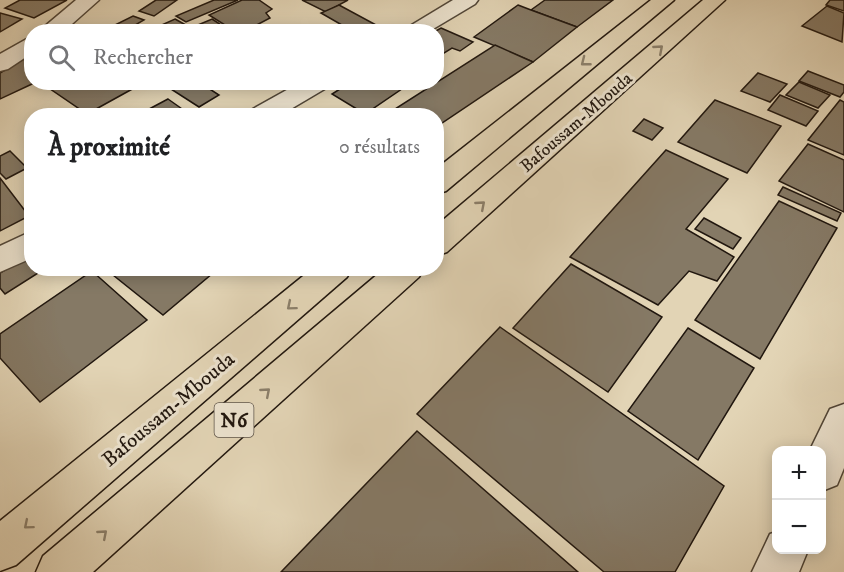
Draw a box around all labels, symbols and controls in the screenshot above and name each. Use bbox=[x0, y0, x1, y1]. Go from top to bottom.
search box bbox=[24, 24, 444, 90]
icon: search bbox=[45, 41, 78, 74]
text: Rechercher bbox=[93, 44, 193, 71]
one-way arrow bbox=[652, 45, 663, 56]
one-way arrow bbox=[581, 55, 592, 66]
street label: Bafoussam-Mbouda bbox=[516, 68, 638, 178]
text: À proximité bbox=[48, 131, 170, 164]
text: 0 résultats bbox=[339, 135, 420, 160]
one-way arrow bbox=[474, 201, 485, 212]
one-way arrow bbox=[287, 299, 298, 310]
street label: Bafoussam-Mbouda bbox=[97, 347, 240, 473]
one-way arrow bbox=[259, 388, 270, 399]
road number: N6 bbox=[214, 403, 254, 437]
map controls bbox=[772, 446, 826, 554]
button: + bbox=[772, 446, 826, 500]
button: − bbox=[772, 500, 826, 554]
one-way arrow bbox=[24, 518, 35, 529]
one-way arrow bbox=[96, 530, 107, 541]

